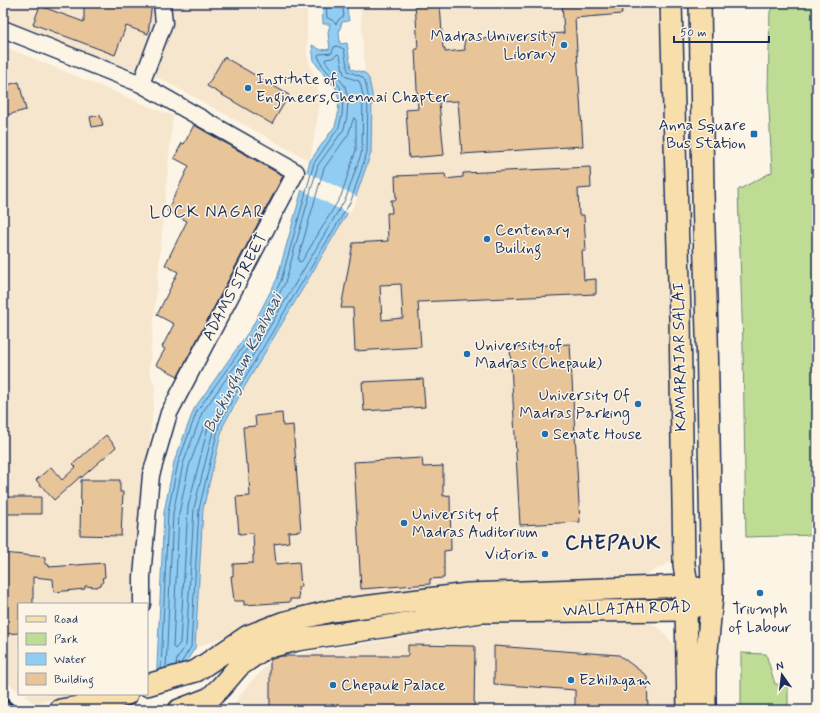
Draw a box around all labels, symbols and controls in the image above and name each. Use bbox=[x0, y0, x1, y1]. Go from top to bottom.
scale bar bbox=[674, 18, 769, 44]
text: 50 m bbox=[680, 25, 707, 41]
place label: Madras University Library bbox=[431, 26, 556, 65]
marker: Madras University Library bbox=[559, 40, 569, 50]
place label: Institute of Engineers,Chennai Chapter bbox=[256, 69, 449, 109]
marker: Institute of Engineers,Chennai Chapter bbox=[243, 83, 253, 93]
place label: Anna Square Bus Station bbox=[658, 115, 746, 154]
marker: Anna Square Bus Station bbox=[749, 129, 759, 139]
district label: LOCK NAGAR bbox=[150, 201, 264, 223]
place label: Centenary Builing bbox=[495, 220, 570, 260]
street label: ADAMS STREET bbox=[198, 229, 272, 345]
marker: Centenary Builing bbox=[482, 234, 492, 244]
street label: KAMARAJAR SALAI bbox=[668, 282, 692, 432]
water label: Buckingham Kaalvaai bbox=[198, 289, 290, 437]
place label: University of Madras (Chepauk) bbox=[475, 335, 602, 374]
marker: University of Madras (Chepauk) bbox=[462, 349, 472, 359]
place label: University Of Madras Parking bbox=[519, 385, 630, 425]
marker: University Of Madras Parking bbox=[633, 399, 643, 409]
place label: Senate House bbox=[553, 424, 643, 445]
marker: Senate House bbox=[540, 429, 550, 439]
place label: University of Madras Auditorium bbox=[412, 504, 538, 543]
marker: University of Madras Auditorium bbox=[399, 518, 409, 528]
district label: CHEPAUK bbox=[565, 530, 661, 557]
place label: Victoria bbox=[485, 544, 537, 565]
marker: Victoria bbox=[540, 549, 550, 559]
marker: Triumph of Labour bbox=[755, 588, 765, 598]
street label: WALLAJAH ROAD bbox=[562, 596, 692, 622]
place label: Triumph of Labour bbox=[728, 599, 792, 638]
legend bbox=[18, 603, 148, 695]
text: Road bbox=[54, 612, 78, 628]
text: Park bbox=[54, 632, 78, 648]
text: Water bbox=[54, 652, 86, 668]
north arrow bbox=[762, 655, 802, 695]
text: N bbox=[775, 659, 785, 674]
place label: Ezhilagam bbox=[579, 670, 652, 691]
text: Building bbox=[54, 672, 94, 689]
place label: Chepauk Palace bbox=[341, 675, 446, 696]
marker: Ezhilagam bbox=[566, 675, 576, 685]
marker: Chepauk Palace bbox=[328, 680, 338, 690]

